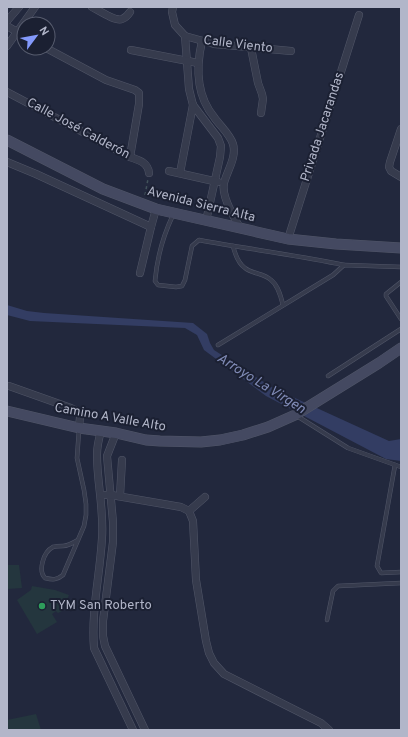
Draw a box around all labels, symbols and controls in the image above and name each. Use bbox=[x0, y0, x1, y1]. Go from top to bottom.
north arrow bbox=[16, 16, 56, 56]
text: N bbox=[36, 24, 52, 38]
street label: Calle Viento bbox=[202, 33, 274, 57]
street label: Privada Jacarandas bbox=[298, 70, 348, 184]
street label: Calle José Calderón bbox=[24, 95, 132, 163]
street label: Avenida Sierra Alta bbox=[145, 184, 257, 226]
water label: Arroyo La Virgen bbox=[214, 350, 309, 418]
street label: Camino A Valle Alto bbox=[53, 400, 167, 436]
place label: TYM San Roberto bbox=[50, 598, 152, 614]
marker: TYM San Roberto bbox=[37, 601, 47, 611]

